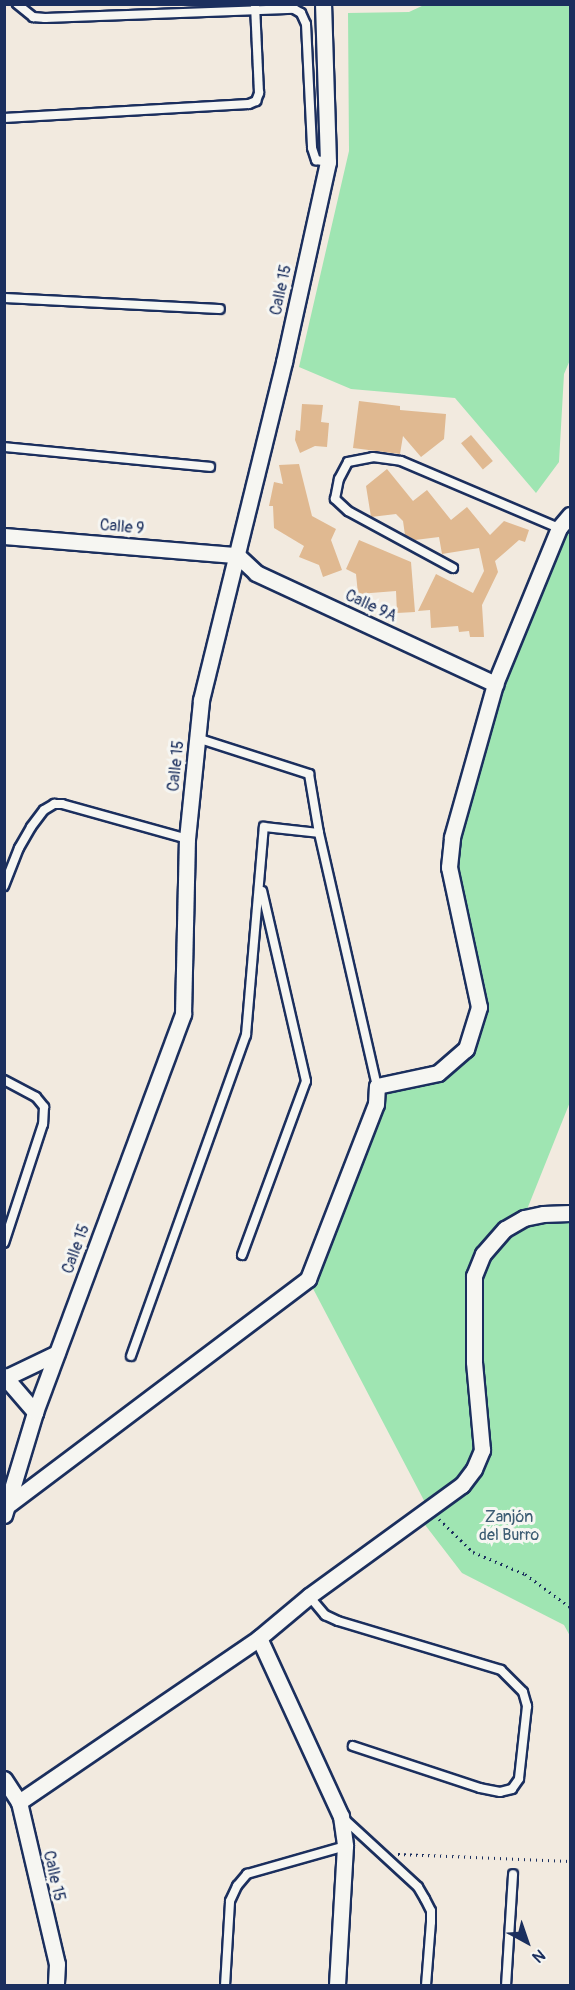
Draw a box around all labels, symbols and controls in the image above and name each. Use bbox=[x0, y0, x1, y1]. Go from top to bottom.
street label: Calle 15 bbox=[266, 263, 296, 317]
street label: Calle 9 bbox=[99, 515, 145, 539]
street label: Calle 9A bbox=[342, 586, 400, 626]
street label: Calle 15 bbox=[164, 740, 188, 792]
street label: Calle 15 bbox=[58, 1222, 94, 1276]
park label: Zanjón del Burro bbox=[479, 1507, 539, 1545]
street label: Calle 15 bbox=[39, 1849, 69, 1903]
north arrow bbox=[497, 1912, 557, 1972]
text: N bbox=[528, 1945, 549, 1967]

